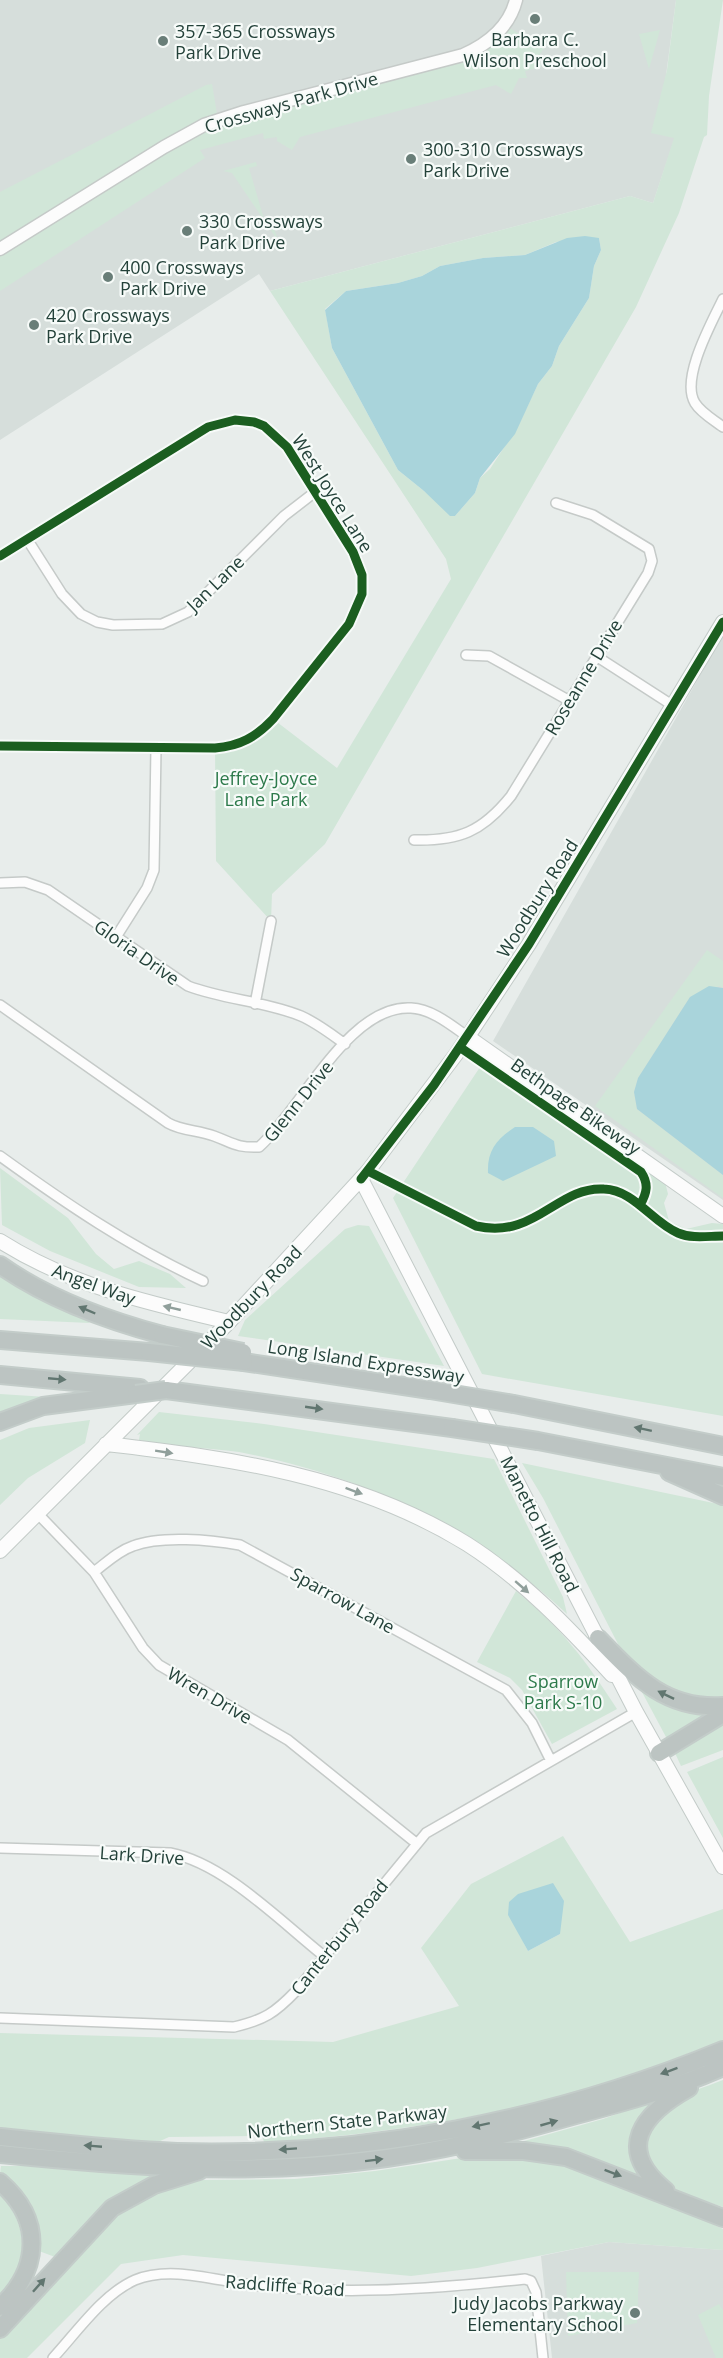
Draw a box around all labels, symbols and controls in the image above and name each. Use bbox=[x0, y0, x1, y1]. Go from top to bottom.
marker: Barbara C. Wilson Preschool bbox=[528, 12, 542, 26]
place label: 357-365 Crossways Park Drive bbox=[175, 19, 335, 64]
place label: Barbara C. Wilson Preschool bbox=[463, 27, 607, 72]
marker: 357-365 Crossways Park Drive bbox=[156, 34, 170, 48]
street label: Crossways Park Drive bbox=[202, 66, 380, 138]
place label: 300-310 Crossways Park Drive bbox=[423, 137, 583, 182]
marker: 300-310 Crossways Park Drive bbox=[404, 152, 418, 166]
place label: 330 Crossways Park Drive bbox=[199, 209, 323, 254]
marker: 330 Crossways Park Drive bbox=[180, 224, 194, 238]
place label: 400 Crossways Park Drive bbox=[120, 255, 244, 300]
marker: 400 Crossways Park Drive bbox=[101, 270, 115, 284]
place label: 420 Crossways Park Drive bbox=[46, 303, 170, 348]
marker: 420 Crossways Park Drive bbox=[27, 318, 41, 332]
street label: West Joyce Lane bbox=[287, 429, 379, 557]
street label: Jan Lane bbox=[180, 550, 249, 618]
street label: Roseanne Drive bbox=[539, 614, 627, 740]
park label: Jeffrey-Joyce Lane Park bbox=[213, 766, 317, 811]
street label: Woodbury Road bbox=[491, 834, 583, 962]
street label: Gloria Drive bbox=[90, 914, 184, 990]
street label: Bethpage Bikeway bbox=[506, 1052, 647, 1160]
street label: Glenn Drive bbox=[258, 1055, 338, 1147]
street label: Woodbury Road bbox=[195, 1240, 307, 1354]
street label: Angel Way bbox=[49, 1258, 140, 1311]
one-way arrow bbox=[163, 1303, 181, 1313]
one-way arrow bbox=[78, 1305, 96, 1314]
street label: Long Island Expressway bbox=[266, 1334, 467, 1389]
one-way arrow bbox=[48, 1374, 67, 1384]
one-way arrow bbox=[304, 1404, 323, 1413]
one-way arrow bbox=[633, 1424, 652, 1433]
one-way arrow bbox=[154, 1447, 173, 1456]
street label: Manetto Hill Road bbox=[495, 1452, 585, 1596]
one-way arrow bbox=[345, 1487, 363, 1497]
street label: Sparrow Lane bbox=[287, 1561, 399, 1639]
one-way arrow bbox=[515, 1580, 530, 1594]
street label: Wren Drive bbox=[163, 1661, 257, 1729]
park label: Sparrow Park S-10 bbox=[524, 1669, 602, 1714]
one-way arrow bbox=[658, 1691, 675, 1700]
street label: Lark Drive bbox=[99, 1840, 185, 1870]
street label: Canterbury Road bbox=[285, 1874, 393, 2000]
one-way arrow bbox=[659, 2067, 677, 2077]
street label: Northern State Parkway bbox=[246, 2098, 449, 2143]
one-way arrow bbox=[540, 2118, 558, 2127]
one-way arrow bbox=[471, 2121, 490, 2130]
one-way arrow bbox=[84, 2141, 103, 2151]
one-way arrow bbox=[278, 2145, 297, 2154]
one-way arrow bbox=[364, 2155, 383, 2165]
one-way arrow bbox=[604, 2168, 622, 2178]
street label: Radcliffe Road bbox=[224, 2269, 346, 2301]
one-way arrow bbox=[32, 2278, 46, 2293]
place label: Judy Jacobs Parkway Elementary School bbox=[451, 2291, 624, 2336]
marker: Judy Jacobs Parkway Elementary School bbox=[628, 2306, 642, 2320]

